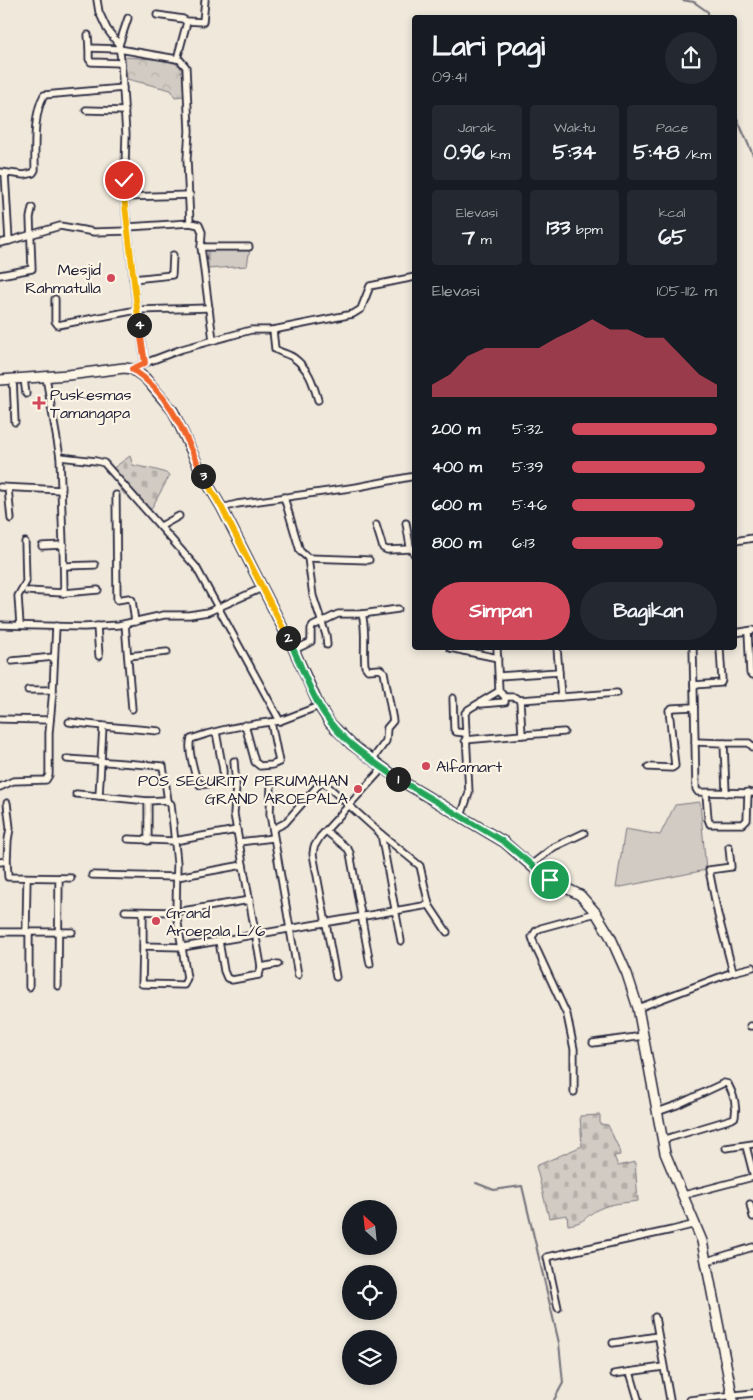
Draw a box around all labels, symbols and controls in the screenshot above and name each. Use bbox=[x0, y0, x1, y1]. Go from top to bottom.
text: Lari pagi bbox=[432, 27, 545, 66]
button: share bbox=[665, 32, 717, 84]
text: 09:41 bbox=[432, 66, 467, 88]
text: Jarak bbox=[458, 118, 496, 138]
text: Waktu bbox=[554, 118, 595, 138]
text: Pace bbox=[656, 118, 688, 138]
text: 0.96 bbox=[444, 138, 485, 167]
text: 5:34 bbox=[553, 138, 596, 167]
text: 5:48 bbox=[633, 138, 680, 167]
text: km bbox=[485, 145, 510, 165]
text: /km bbox=[680, 145, 711, 165]
pin bbox=[103, 159, 145, 201]
icon: check bbox=[110, 166, 138, 194]
text: Elevasi bbox=[456, 203, 498, 223]
text: kcal bbox=[659, 203, 686, 223]
text: 133 bbox=[546, 213, 570, 242]
text: bpm bbox=[570, 220, 603, 240]
text: 7 bbox=[462, 223, 475, 252]
text: 65 bbox=[658, 223, 686, 252]
text: m bbox=[475, 230, 492, 250]
place label: Mesjid Rahmatulla bbox=[25, 259, 101, 299]
marker: Mesjid Rahmatulla bbox=[105, 272, 117, 284]
text: Elevasi bbox=[432, 280, 480, 302]
text: 105–112 m bbox=[656, 280, 717, 302]
pin: 4 bbox=[126, 312, 152, 338]
text: 4 bbox=[135, 315, 144, 335]
place label: Puskesmas Tamangapa bbox=[50, 384, 132, 425]
marker: Puskesmas Tamangapa bbox=[32, 396, 46, 410]
text: 200 m bbox=[432, 418, 480, 440]
text: 5:32 bbox=[512, 418, 543, 440]
text: 400 m bbox=[432, 456, 482, 478]
text: 5:39 bbox=[512, 456, 543, 478]
pin: 3 bbox=[190, 464, 216, 488]
text: 3 bbox=[200, 466, 207, 486]
text: 600 m bbox=[432, 494, 481, 516]
text: 5:46 bbox=[512, 494, 547, 516]
text: 800 m bbox=[432, 532, 481, 554]
text: 6:13 bbox=[512, 532, 535, 554]
button: Simpan bbox=[432, 582, 570, 640]
button: Bagikan bbox=[580, 582, 717, 640]
pin: 2 bbox=[276, 626, 300, 650]
text: 2 bbox=[284, 628, 293, 648]
place label: Alfamart bbox=[436, 756, 503, 778]
marker: Alfamart bbox=[420, 760, 432, 772]
pin: 1 bbox=[386, 766, 410, 792]
text: 1 bbox=[398, 769, 399, 789]
place label: POS SECURITY PERUMAHAN GRAND AROEPALA bbox=[138, 770, 348, 810]
marker: POS SECURITY PERUMAHAN GRAND AROEPALA bbox=[352, 783, 364, 795]
pin bbox=[529, 859, 571, 901]
icon: arrive bbox=[536, 866, 564, 894]
place label: Grand Aroepala L/6 bbox=[166, 902, 265, 942]
marker: Grand Aroepala L/6 bbox=[150, 915, 162, 927]
north arrow bbox=[342, 1200, 398, 1255]
map controls bbox=[342, 1200, 397, 1385]
button: locate bbox=[342, 1265, 397, 1320]
button: layers bbox=[342, 1330, 397, 1385]

